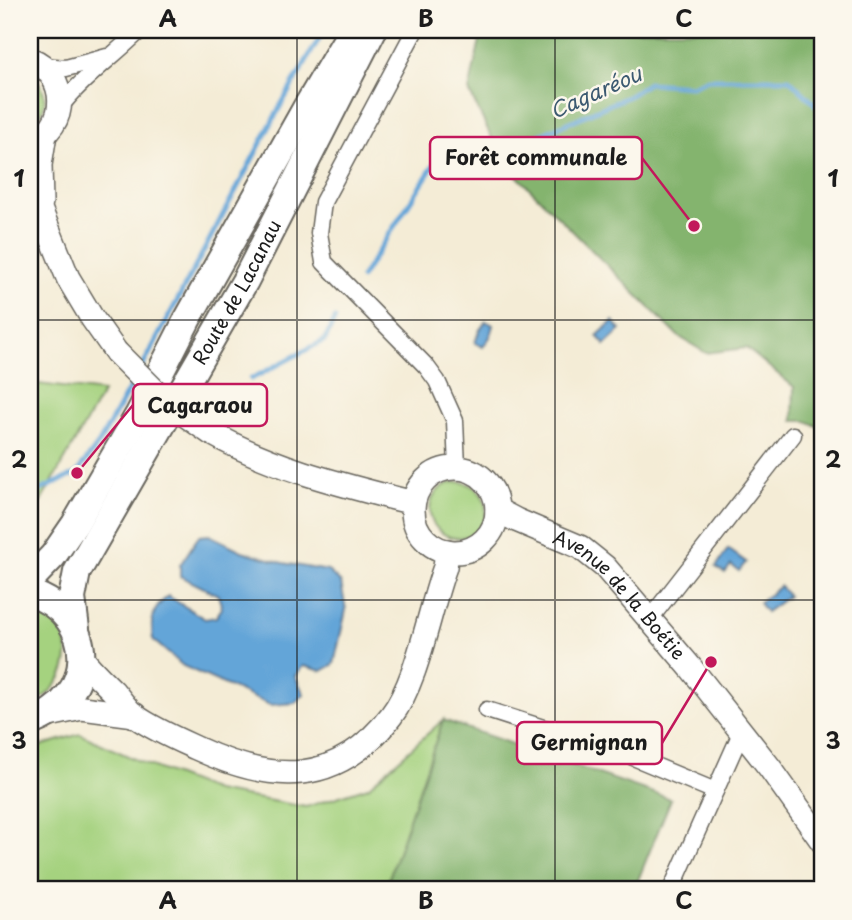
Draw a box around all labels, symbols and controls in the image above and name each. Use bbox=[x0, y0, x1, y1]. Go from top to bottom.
text: A bbox=[159, 0, 177, 35]
text: B bbox=[418, 0, 434, 35]
text: C bbox=[675, 0, 693, 35]
water label: Cagaréou bbox=[544, 56, 647, 126]
callout: Forêt communale bbox=[430, 137, 642, 179]
text: Forêt communale bbox=[445, 140, 628, 172]
text: 1 bbox=[14, 160, 25, 195]
text: 1 bbox=[828, 160, 839, 195]
street label: Route de Lacanau bbox=[185, 214, 287, 369]
callout: Cagaraou bbox=[133, 384, 267, 426]
text: Cagaraou bbox=[147, 388, 253, 420]
text: 2 bbox=[11, 441, 27, 476]
text: 2 bbox=[825, 441, 841, 476]
street label: Avenue de la Boétie bbox=[549, 522, 693, 665]
text: 3 bbox=[11, 722, 27, 757]
callout: Germignan bbox=[517, 722, 662, 764]
text: 3 bbox=[825, 722, 841, 757]
text: Germignan bbox=[530, 725, 648, 757]
text: A bbox=[159, 882, 177, 917]
text: B bbox=[418, 882, 434, 917]
text: C bbox=[675, 882, 693, 917]

